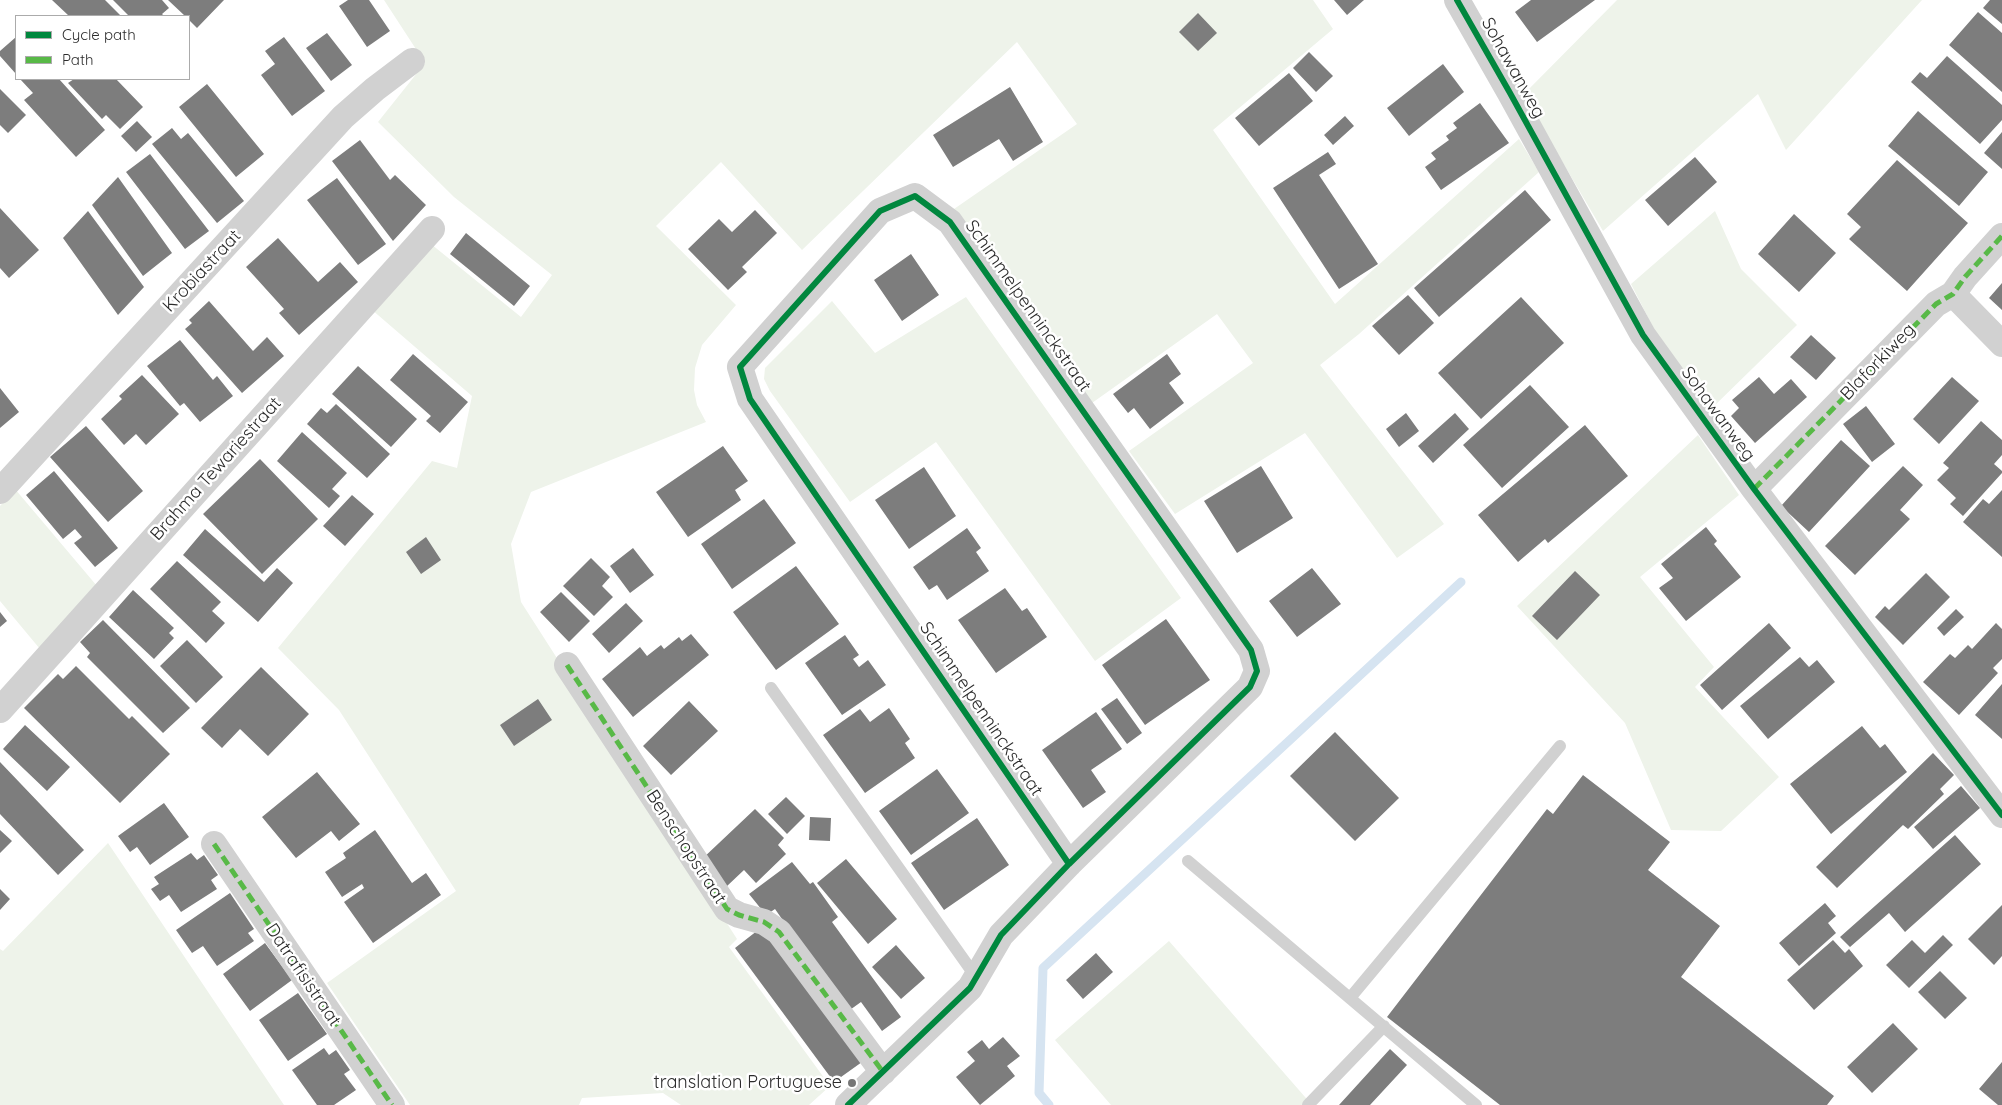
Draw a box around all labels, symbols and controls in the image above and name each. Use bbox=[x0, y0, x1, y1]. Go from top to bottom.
street label: Sohawanweg bbox=[1476, 14, 1550, 122]
legend bbox=[15, 15, 190, 80]
text: Cycle path bbox=[62, 25, 136, 44]
text: Path bbox=[62, 50, 94, 69]
street label: Schimmelpenninckstraat bbox=[960, 216, 1096, 396]
street label: Krobiastraat bbox=[158, 225, 246, 317]
street label: Blaforkiweg bbox=[1836, 319, 1920, 405]
street label: Sohawanweg bbox=[1676, 362, 1760, 466]
street label: Brahma Tewariestraat bbox=[146, 393, 286, 545]
street label: Schimmelpenninckstraat bbox=[915, 618, 1047, 800]
street label: Benschopstraat bbox=[641, 786, 731, 908]
street label: Datrafisistraat bbox=[261, 919, 345, 1031]
place label: translation Portuguese bbox=[654, 1072, 842, 1094]
marker: translation Portuguese bbox=[846, 1077, 858, 1089]

